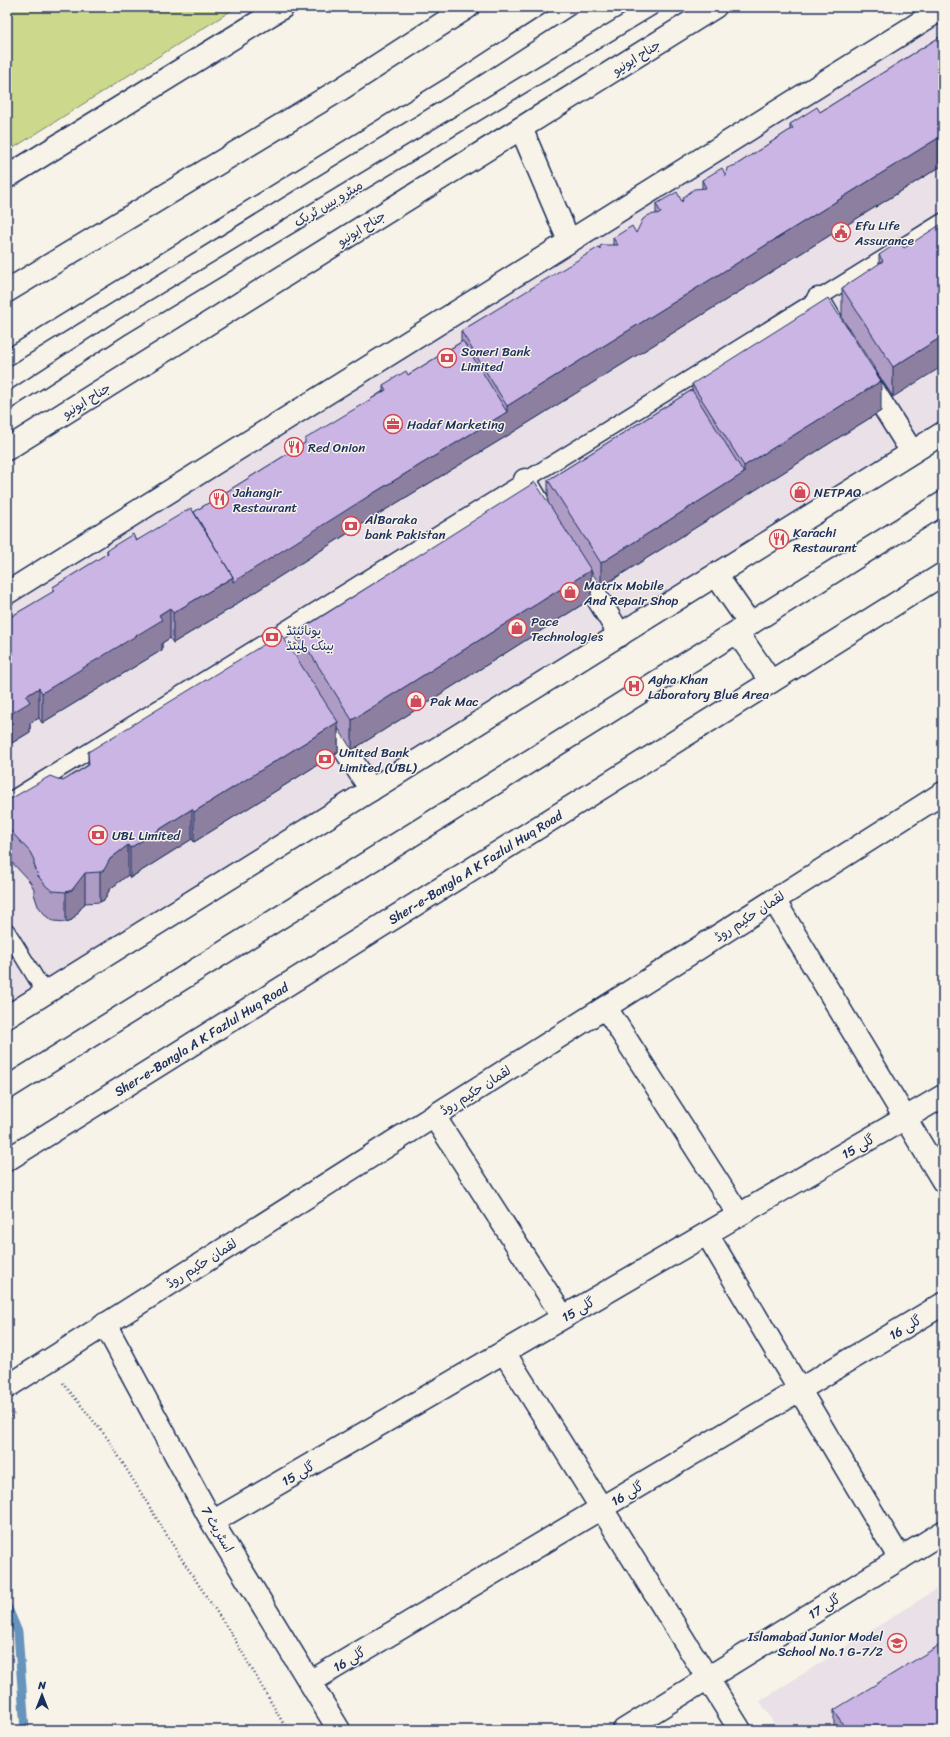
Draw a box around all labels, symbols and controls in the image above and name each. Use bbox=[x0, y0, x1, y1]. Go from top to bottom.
street label: جناح ایونیو bbox=[606, 33, 665, 82]
street label: میٹرو بس ٹریک bbox=[289, 174, 367, 233]
street label: جناح ایونیو bbox=[331, 204, 390, 253]
place label: Efu Life Assurance bbox=[854, 214, 914, 252]
public building icon: Efu Life Assurance bbox=[830, 221, 852, 243]
place label: Soneri Bank Limited bbox=[461, 340, 531, 378]
bank icon: Soneri Bank Limited bbox=[436, 347, 458, 369]
street label: جناح ایونیو bbox=[56, 376, 115, 425]
office icon: Hadaf Marketing bbox=[382, 413, 404, 435]
place label: Hadaf Marketing bbox=[407, 413, 505, 436]
restaurant icon: Red Onion bbox=[283, 436, 305, 458]
place label: Red Onion bbox=[308, 436, 365, 459]
place label: Jahangir Restaurant bbox=[232, 481, 298, 519]
shop icon: NETPAQ bbox=[789, 481, 811, 503]
place label: NETPAQ bbox=[814, 481, 861, 504]
restaurant icon: Jahangir Restaurant bbox=[208, 488, 230, 510]
place label: AlBaraka bank Pakistan bbox=[364, 508, 446, 546]
bank icon: AlBaraka bank Pakistan bbox=[340, 515, 362, 537]
place label: Karachi Restaurant bbox=[793, 521, 858, 559]
restaurant icon: Karachi Restaurant bbox=[768, 528, 790, 550]
place label: Matrix Mobile And Repair Shop bbox=[583, 574, 679, 612]
shop icon: Matrix Mobile And Repair Shop bbox=[559, 581, 581, 603]
place label: Pace Technologies bbox=[531, 610, 604, 648]
shop icon: Pace Technologies bbox=[506, 617, 528, 639]
place label: یونائیٹڈ بینک لمیٹڈ bbox=[286, 619, 334, 657]
bank icon: یونائیٹڈ بینک لمیٹڈ bbox=[261, 626, 283, 648]
place label: Agha Khan Laboratory Blue Area bbox=[647, 668, 769, 706]
hospital icon: Agha Khan Laboratory Blue Area bbox=[623, 675, 645, 697]
shop icon: Pak Mac bbox=[405, 690, 427, 712]
place label: Pak Mac bbox=[430, 690, 479, 713]
place label: United Bank Limited (UBL) bbox=[339, 741, 418, 779]
bank icon: United Bank Limited (UBL) bbox=[314, 748, 336, 770]
street label: Sher-e-Bangla A K Fazlul Huq Road bbox=[383, 803, 568, 931]
bank icon: UBL Limited bbox=[87, 824, 109, 846]
place label: UBL Limited bbox=[112, 824, 181, 847]
street label: لقمان حکیم روڈ bbox=[709, 885, 789, 948]
street label: Sher-e-Bangla A K Fazlul Huq Road bbox=[109, 975, 294, 1103]
street label: لقمان حکیم روڈ bbox=[435, 1059, 516, 1122]
street label: گلی 15 bbox=[837, 1127, 880, 1165]
street label: لقمان حکیم روڈ bbox=[161, 1232, 242, 1295]
street label: گلی 15 bbox=[557, 1290, 600, 1328]
street label: گلی 16 bbox=[884, 1308, 927, 1346]
street label: گلی 15 bbox=[277, 1454, 320, 1492]
street label: گلی 16 bbox=[606, 1474, 649, 1512]
street label: اسٹریٹ 7 bbox=[195, 1502, 240, 1557]
street label: گلی 17 bbox=[803, 1587, 846, 1625]
place label: Islamabad Junior Model School No.1 G-7/2 bbox=[747, 1625, 883, 1663]
school or university icon: Islamabad Junior Model School No.1 G-7/2 bbox=[886, 1632, 908, 1654]
street label: گلی 16 bbox=[328, 1640, 371, 1678]
north arrow bbox=[22, 1675, 62, 1715]
text: N bbox=[37, 1676, 46, 1695]

